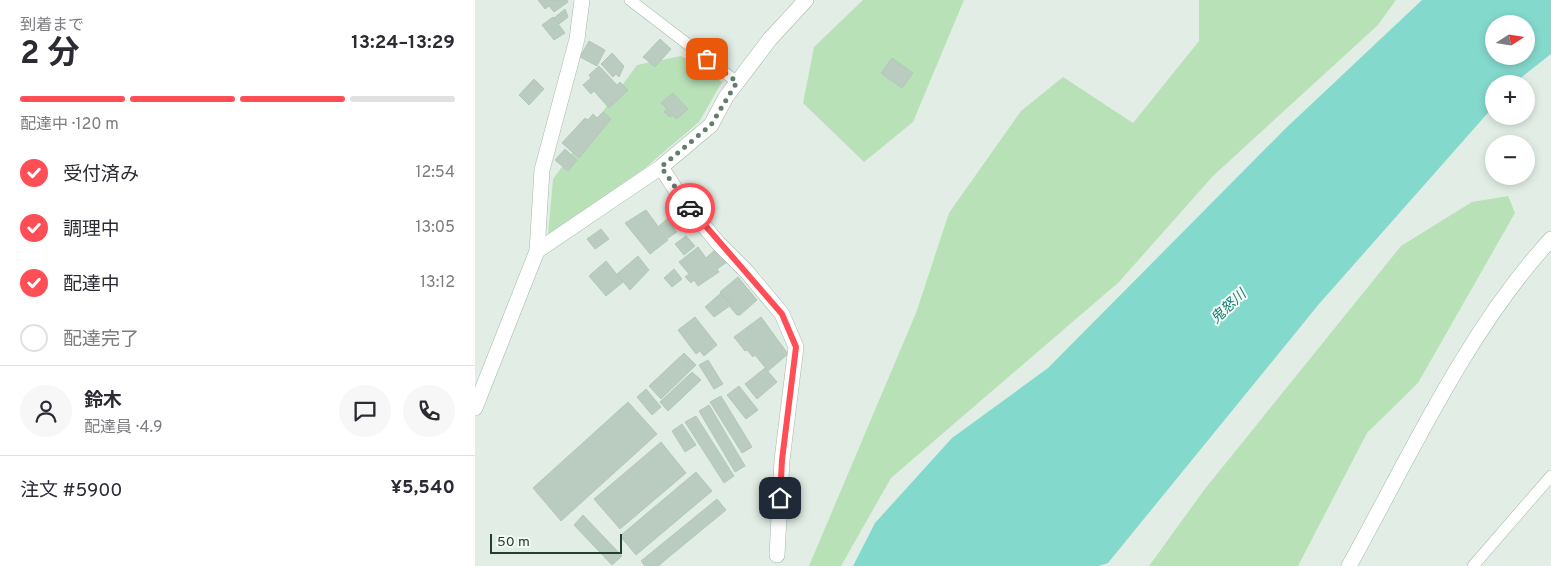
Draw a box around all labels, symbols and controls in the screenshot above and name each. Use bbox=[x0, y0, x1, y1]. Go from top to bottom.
north arrow bbox=[1485, 15, 1535, 65]
map controls bbox=[1485, 15, 1535, 185]
text: 到着まで bbox=[20, 16, 84, 36]
text: 13:24–13:29 bbox=[351, 31, 455, 55]
text: 2 分 bbox=[20, 35, 80, 75]
pin bbox=[686, 38, 728, 80]
icon: bag bbox=[693, 45, 721, 73]
button: + bbox=[1485, 75, 1535, 125]
text: 配達中 · 120 m bbox=[20, 115, 119, 135]
button: − bbox=[1485, 135, 1535, 185]
icon: check bbox=[20, 159, 48, 187]
text: 受付済み bbox=[63, 163, 139, 187]
text: 12:54 bbox=[415, 163, 455, 183]
courier bbox=[665, 183, 715, 233]
icon: car bbox=[676, 194, 704, 222]
icon: check bbox=[20, 214, 48, 242]
text: 調理中 bbox=[63, 218, 120, 242]
text: 13:05 bbox=[416, 218, 455, 238]
icon: check bbox=[20, 269, 48, 297]
text: 配達中 bbox=[63, 273, 120, 297]
text: 13:12 bbox=[420, 273, 455, 293]
water label: 鬼怒川 bbox=[1208, 285, 1252, 328]
text: 配達完了 bbox=[63, 328, 139, 352]
button: person bbox=[20, 385, 72, 437]
button: chat bbox=[339, 385, 391, 437]
button: phone bbox=[403, 385, 455, 437]
text: 鈴木 bbox=[84, 389, 122, 413]
text: 配達員 · 4.9 bbox=[84, 418, 163, 438]
text: ¥5,540 bbox=[390, 476, 455, 500]
pin bbox=[759, 477, 801, 519]
text: 注文 #5900 bbox=[20, 479, 123, 503]
icon: home bbox=[766, 484, 794, 512]
scale bar bbox=[490, 531, 623, 554]
text: 50 m bbox=[497, 534, 530, 551]

